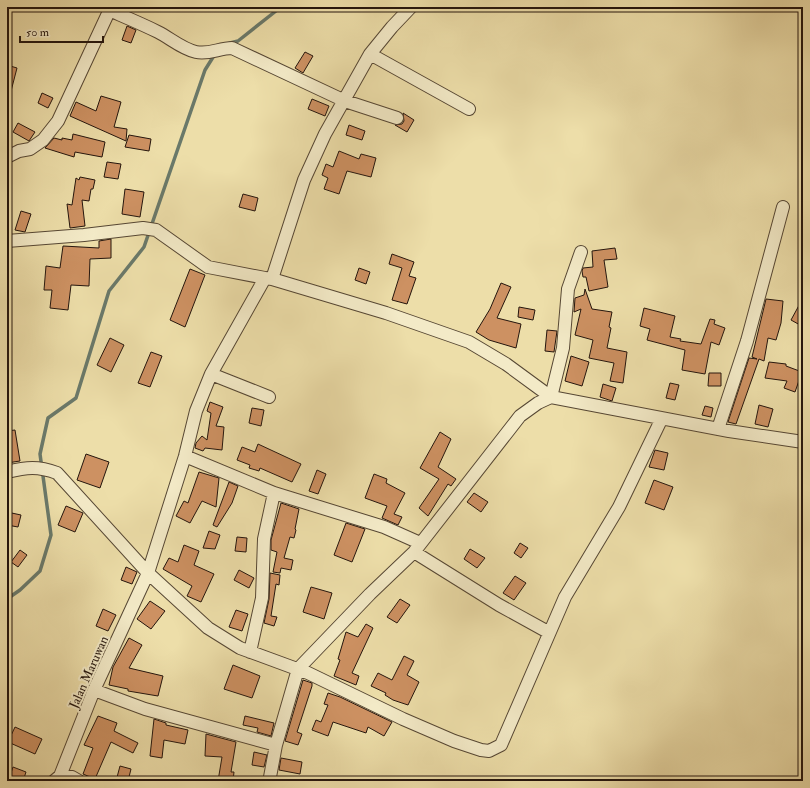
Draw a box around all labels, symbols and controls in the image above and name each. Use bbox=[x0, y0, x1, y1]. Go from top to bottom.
scale bar bbox=[20, 18, 103, 44]
text: 50 m bbox=[26, 25, 50, 40]
street label: Jalan Maruwan bbox=[65, 633, 112, 712]

